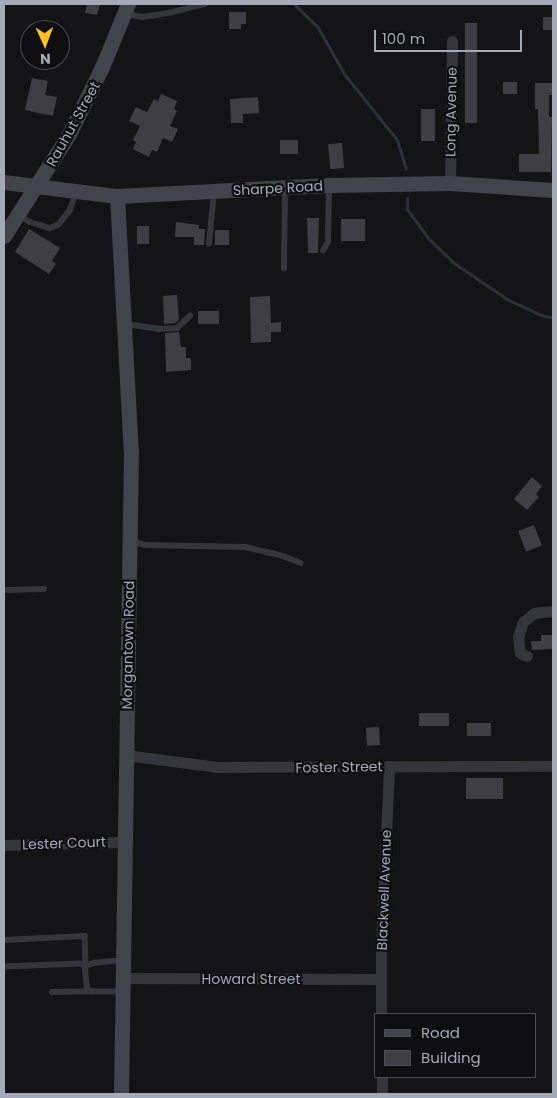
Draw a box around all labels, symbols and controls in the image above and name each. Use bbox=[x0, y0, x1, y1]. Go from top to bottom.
north arrow bbox=[20, 20, 70, 70]
scale bar bbox=[377, 20, 524, 52]
text: 100 m bbox=[382, 28, 425, 49]
text: N bbox=[40, 49, 51, 69]
street label: Long Avenue bbox=[442, 67, 460, 157]
street label: Rauhut Street bbox=[43, 79, 103, 169]
street label: Sharpe Road bbox=[233, 177, 323, 199]
street label: Morgantown Road bbox=[118, 580, 138, 710]
street label: Foster Street bbox=[295, 758, 383, 776]
street label: Blackwell Avenue bbox=[374, 829, 394, 951]
street label: Lester Court bbox=[22, 833, 106, 853]
street label: Howard Street bbox=[201, 971, 301, 987]
legend bbox=[374, 1013, 537, 1078]
text: Road bbox=[421, 1022, 460, 1043]
text: Building bbox=[421, 1047, 481, 1068]

